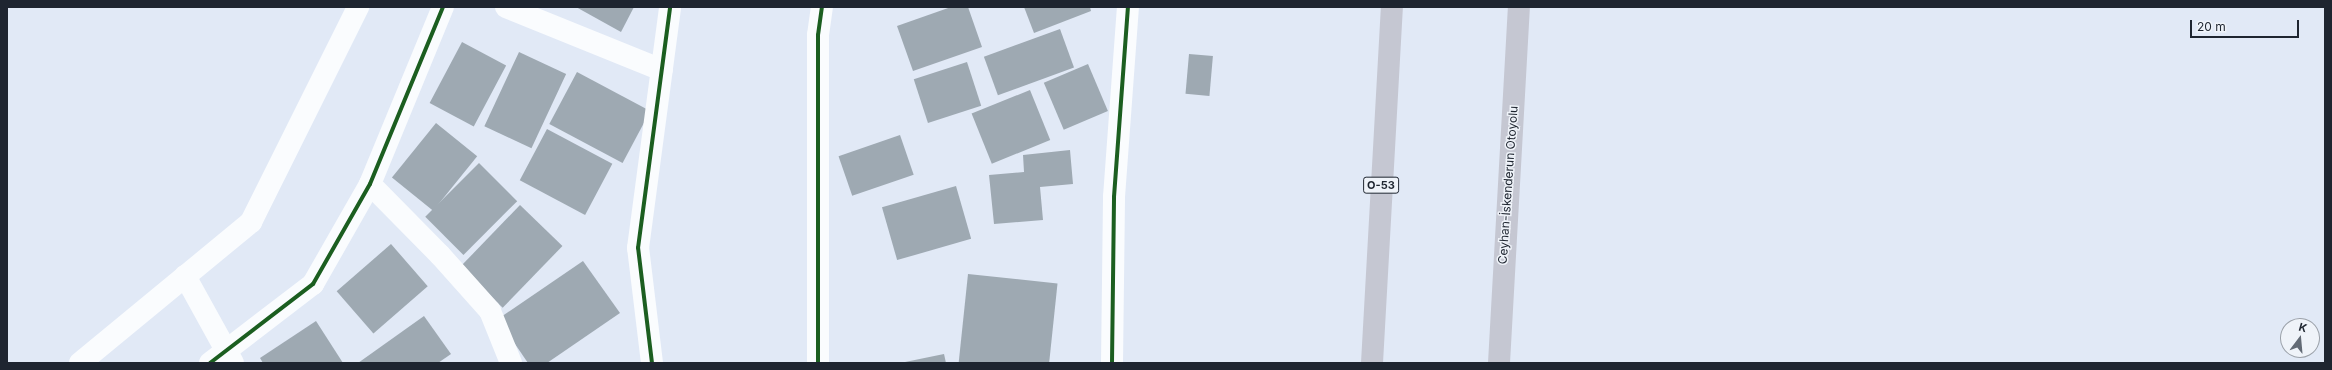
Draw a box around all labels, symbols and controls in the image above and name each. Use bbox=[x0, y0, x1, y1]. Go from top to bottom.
scale bar bbox=[2192, 12, 2301, 38]
text: 20 m bbox=[2197, 19, 2226, 34]
street label: Ceyhan-İskenderun Otoyolu bbox=[1495, 105, 1521, 265]
road number: O-53 bbox=[1363, 176, 1399, 194]
north arrow bbox=[2280, 318, 2320, 358]
text: K bbox=[2297, 320, 2309, 335]

